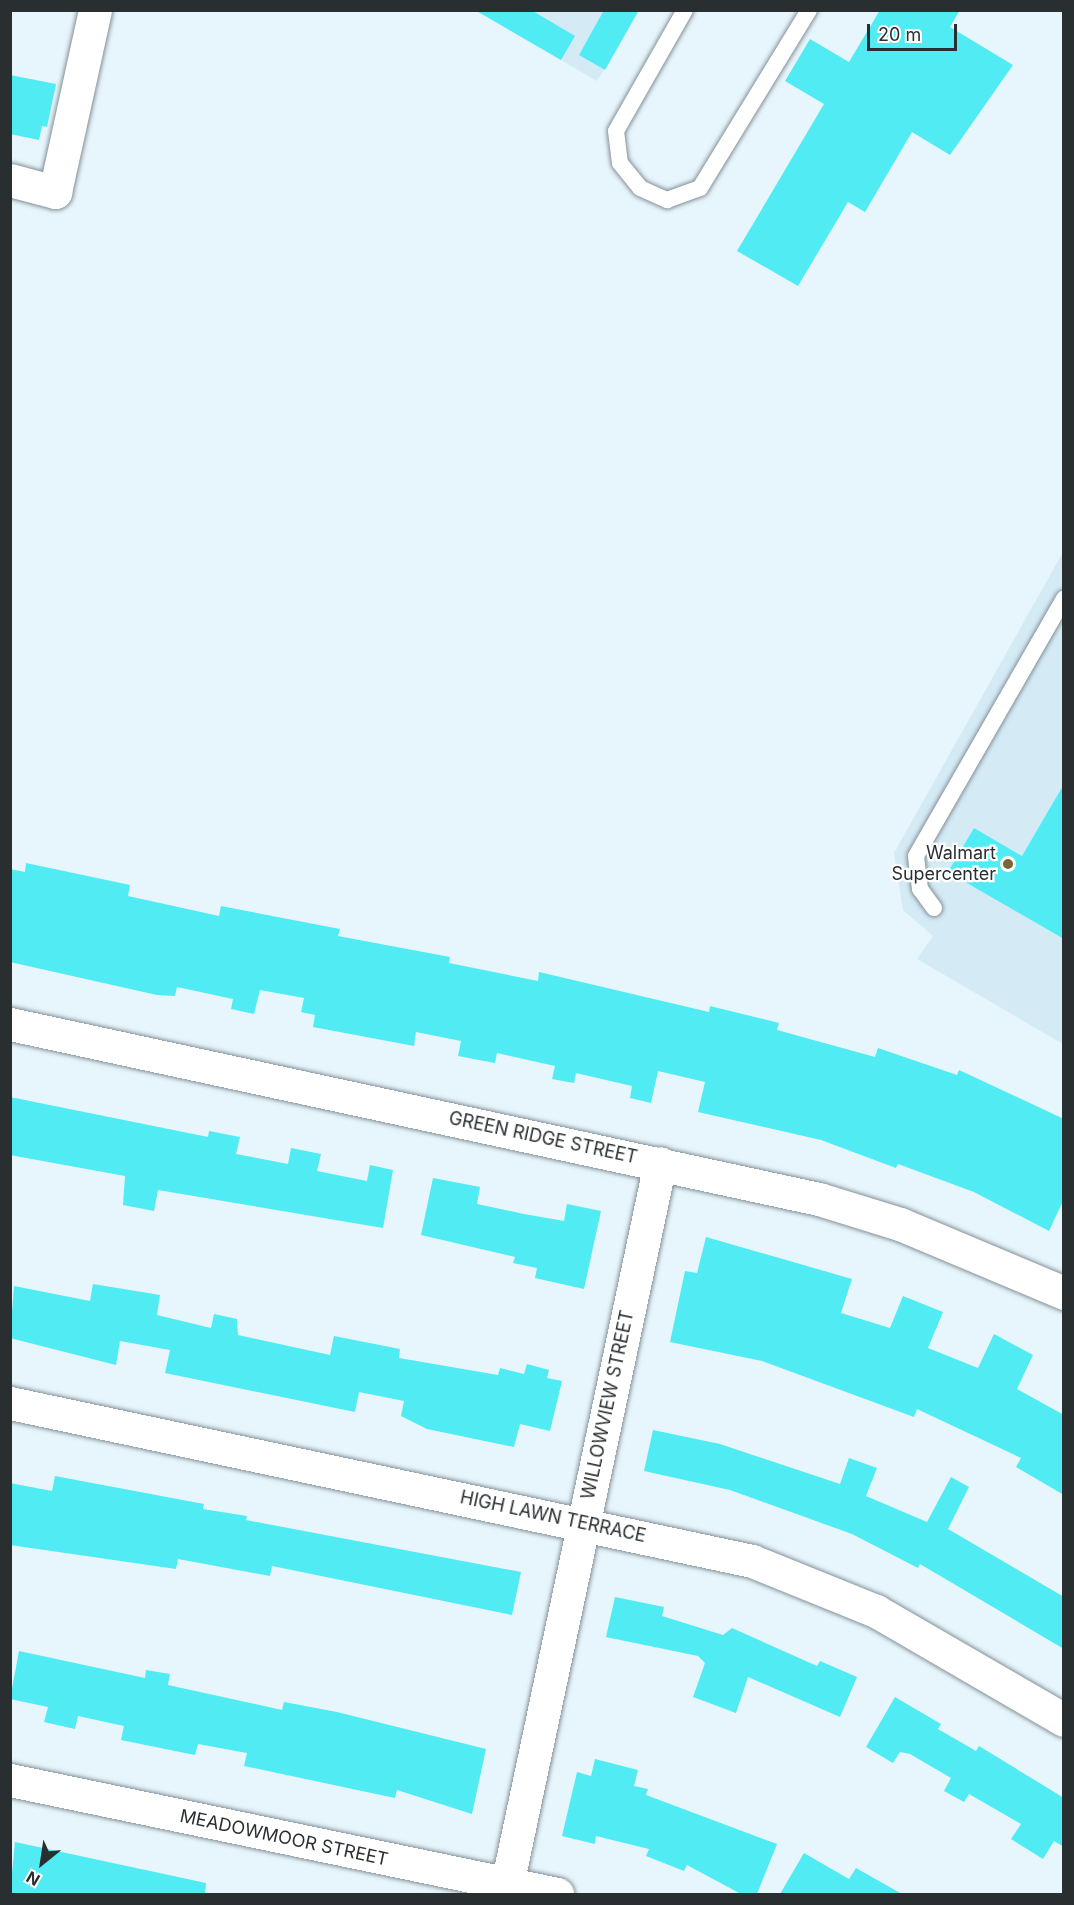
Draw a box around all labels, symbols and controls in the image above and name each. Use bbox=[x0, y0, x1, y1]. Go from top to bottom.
scale bar bbox=[870, 12, 960, 50]
text: 20 m bbox=[878, 24, 921, 45]
place label: Walmart Supercenter bbox=[891, 843, 996, 886]
marker: Walmart Supercenter bbox=[1001, 857, 1015, 871]
street label: GREEN RIDGE STREET bbox=[447, 1107, 639, 1169]
street label: WILLOWVIEW STREET bbox=[577, 1308, 639, 1502]
street label: HIGH LAWN TERRACE bbox=[458, 1487, 648, 1547]
street label: MEADOWMOOR STREET bbox=[178, 1805, 390, 1871]
north arrow bbox=[12, 1833, 72, 1893]
text: N bbox=[23, 1867, 43, 1890]

